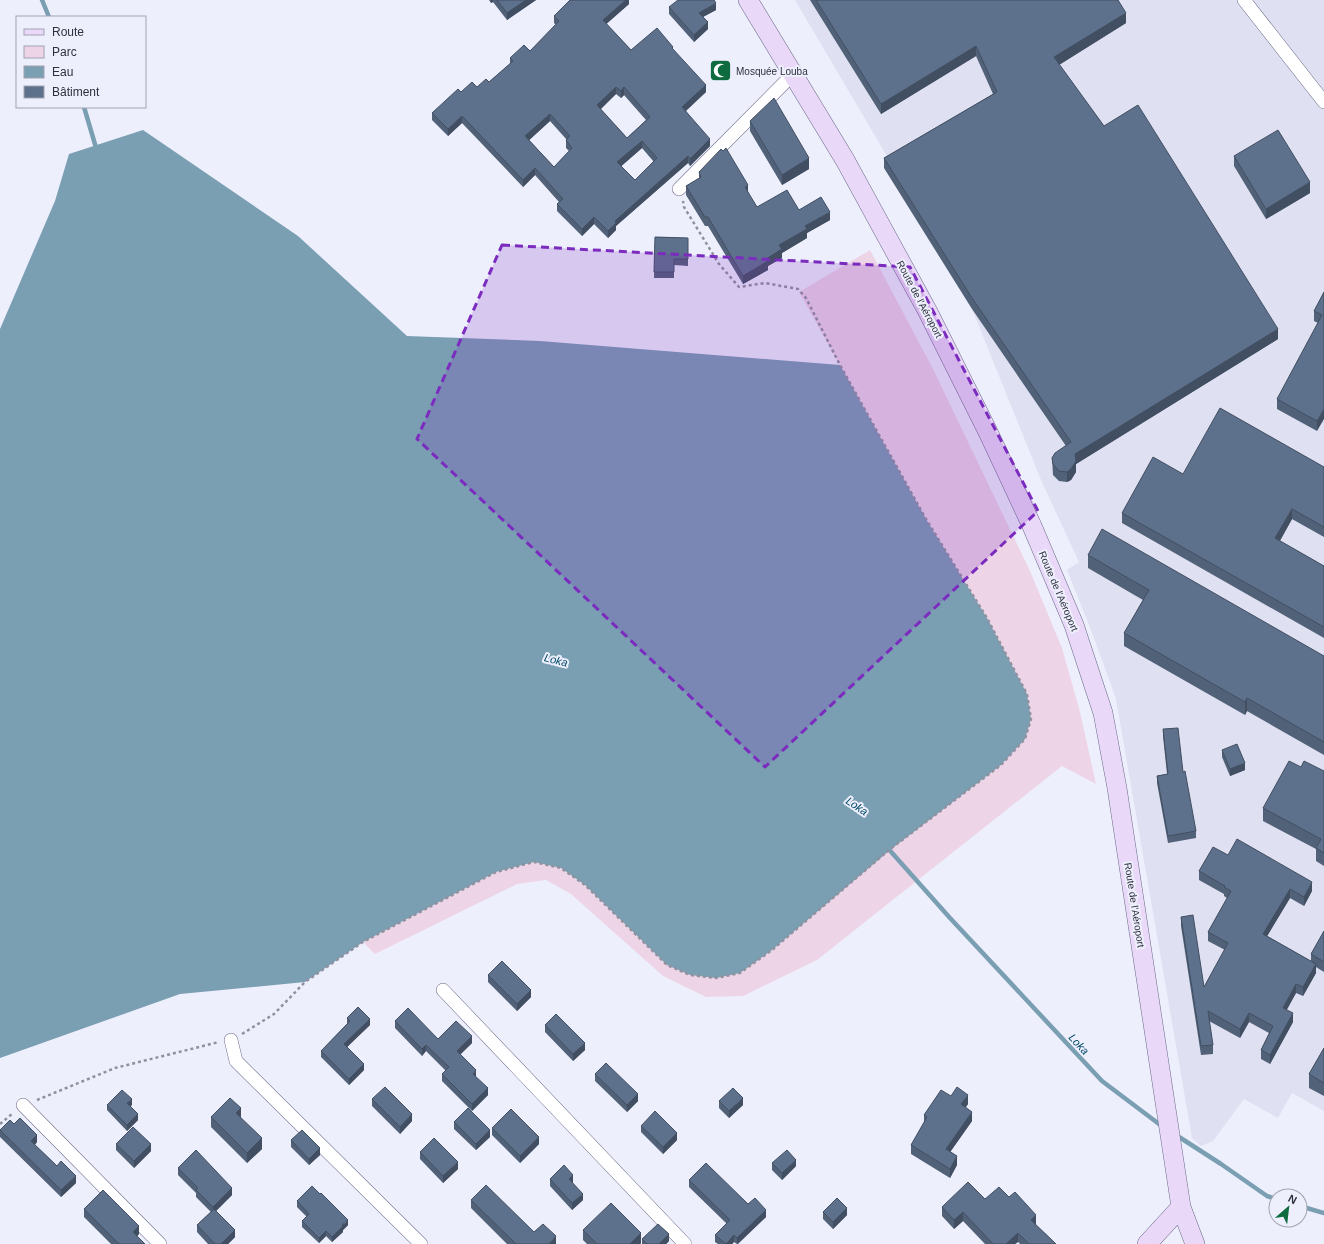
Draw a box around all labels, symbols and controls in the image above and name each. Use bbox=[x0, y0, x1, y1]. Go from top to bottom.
legend bbox=[16, 16, 146, 108]
text: Route bbox=[52, 25, 84, 39]
text: Parc bbox=[52, 45, 77, 59]
mosque icon: Mosquée Louba bbox=[708, 58, 734, 84]
text: Eau bbox=[52, 65, 73, 79]
place label: Mosquée Louba bbox=[736, 66, 808, 77]
text: Bâtiment bbox=[52, 85, 100, 99]
street label: Route de l'Aéroport bbox=[895, 259, 945, 340]
street label: Route de l'Aéroport bbox=[1037, 550, 1080, 633]
water label: Loka bbox=[543, 651, 569, 669]
water label: Loka bbox=[844, 794, 870, 818]
street label: Route de l'Aéroport bbox=[1122, 862, 1147, 949]
water label: Loka bbox=[1066, 1031, 1092, 1057]
north arrow bbox=[1268, 1188, 1308, 1228]
text: N bbox=[1286, 1192, 1299, 1206]

